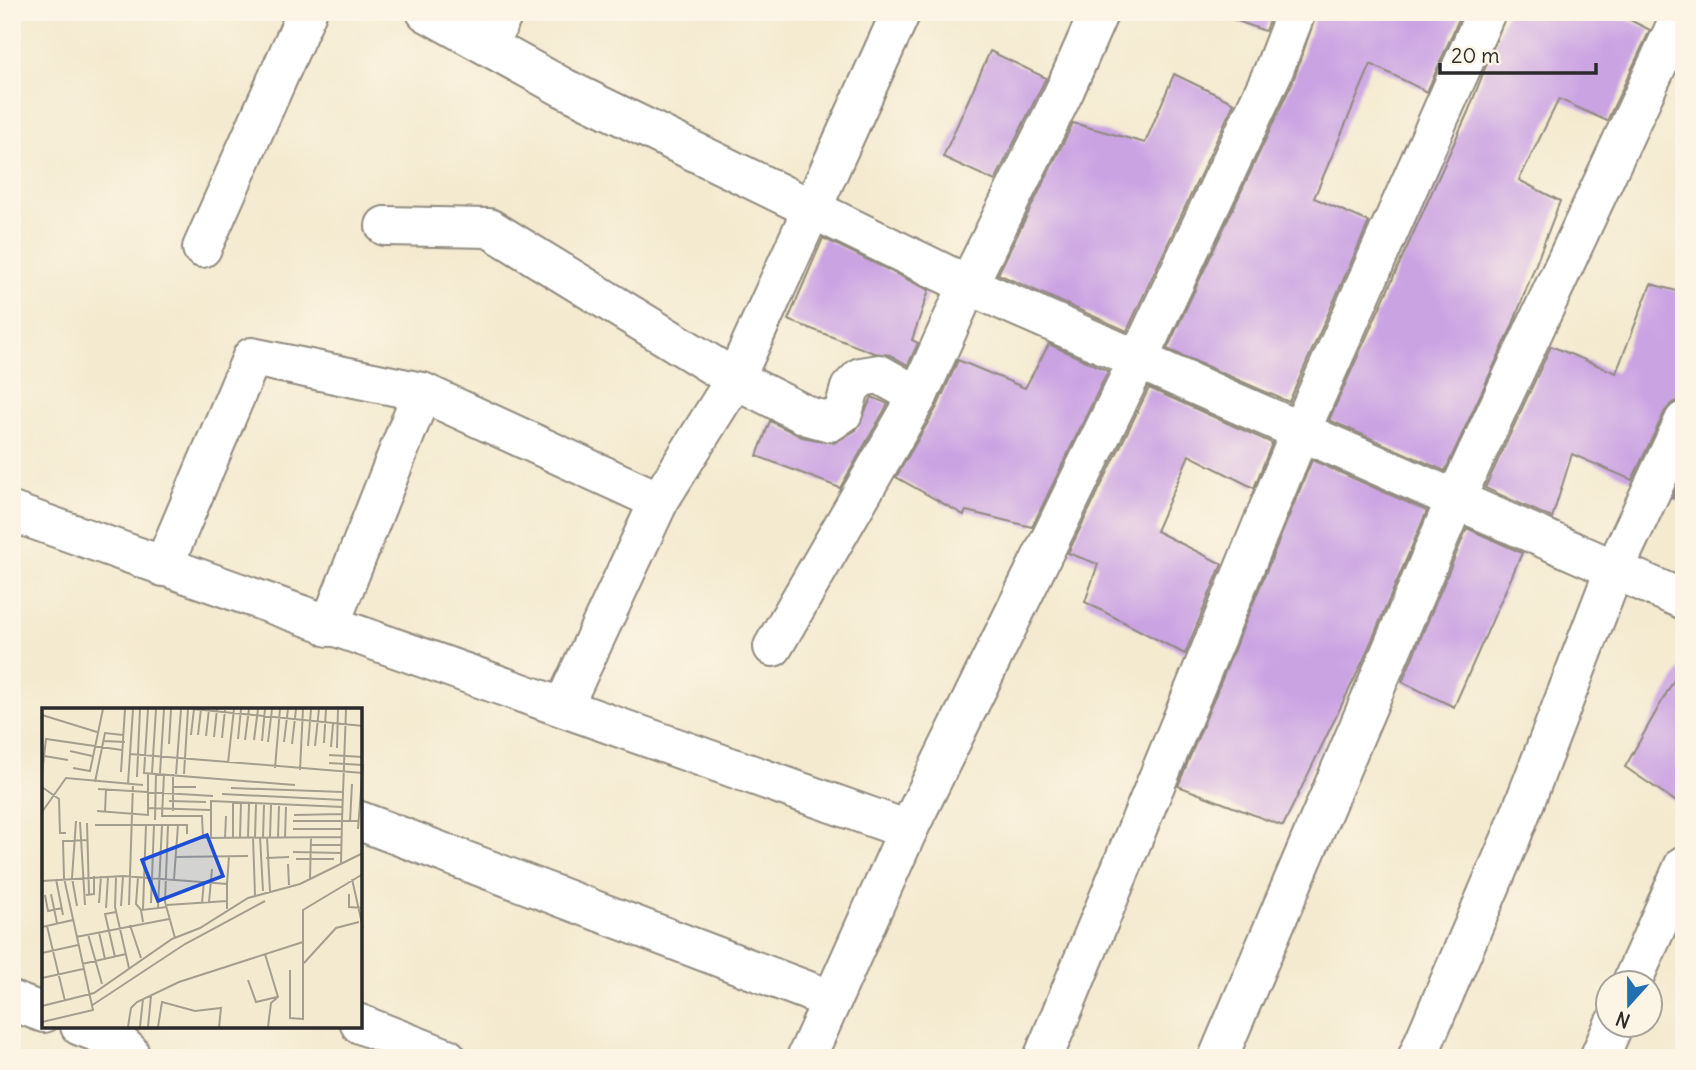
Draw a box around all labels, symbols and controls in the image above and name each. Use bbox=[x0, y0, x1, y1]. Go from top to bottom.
scale bar bbox=[1440, 32, 1596, 76]
text: 20 m bbox=[1451, 42, 1500, 69]
inset map bbox=[42, 708, 362, 1028]
north arrow bbox=[1594, 968, 1664, 1038]
text: N bbox=[1612, 1006, 1633, 1033]

